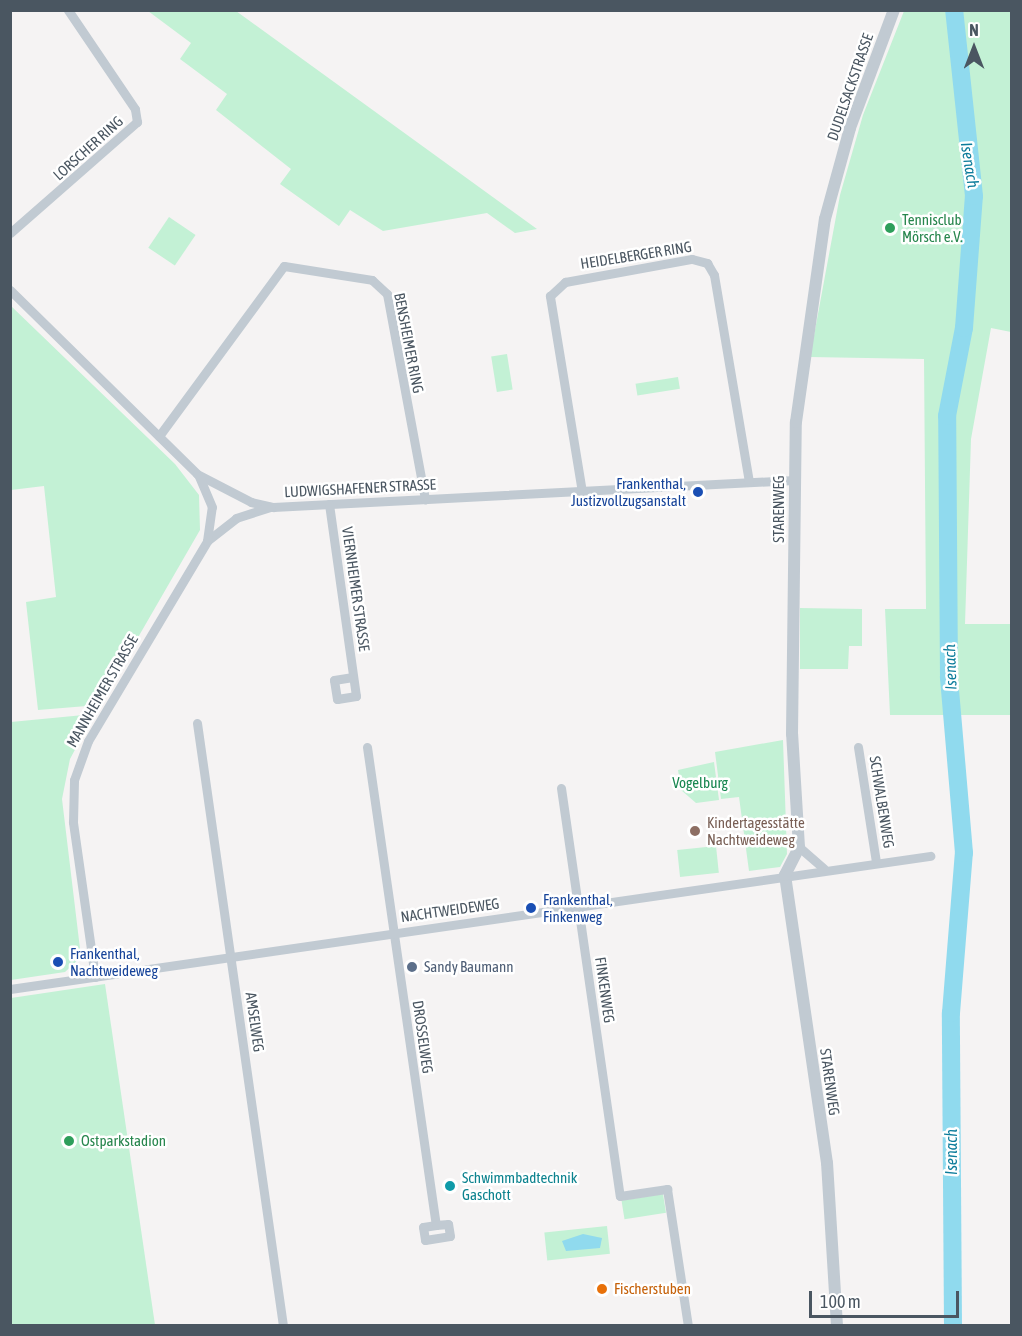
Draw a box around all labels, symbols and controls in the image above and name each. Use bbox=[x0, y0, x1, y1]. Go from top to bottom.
north arrow bbox=[944, 18, 1004, 78]
text: N bbox=[969, 21, 979, 39]
street label: DUDELSACKSTRASSE bbox=[823, 31, 877, 143]
street label: LORSCHER RING bbox=[49, 112, 127, 184]
water label: Isenach bbox=[957, 141, 983, 189]
place label: Tennisclub Mörsch e.V. bbox=[902, 210, 963, 245]
marker: Tennisclub Mörsch e.V. bbox=[883, 221, 897, 235]
street label: HEIDELBERGER RING bbox=[579, 237, 693, 273]
street label: BENSHEIMER RING bbox=[390, 291, 428, 395]
place label: Frankenthal, Justizvollzugsanstalt bbox=[571, 474, 686, 509]
street label: LUDWIGSHAFENER STRASSE bbox=[284, 475, 436, 501]
street label: STARENWEG bbox=[770, 475, 788, 543]
marker: Frankenthal, Justizvollzugsanstalt bbox=[691, 485, 705, 499]
street label: VIERNHEIMER STRASSE bbox=[338, 526, 374, 652]
street label: MANNHEIMER STRASSE bbox=[63, 632, 141, 750]
water label: Isenach bbox=[940, 644, 960, 690]
street label: SCHWALBENWEG bbox=[866, 755, 898, 849]
park label: Vogelburg bbox=[672, 774, 728, 792]
place label: Kindertagesstätte Nachtweideweg bbox=[707, 813, 805, 848]
marker: Kindertagesstätte Nachtweideweg bbox=[688, 824, 702, 838]
place label: Frankenthal, Finkenweg bbox=[543, 890, 613, 925]
street label: NACHTWEIDEWEG bbox=[400, 894, 500, 926]
marker: Frankenthal, Finkenweg bbox=[524, 901, 538, 915]
place label: Frankenthal, Nachtweideweg bbox=[70, 944, 158, 979]
marker: Frankenthal, Nachtweideweg bbox=[51, 955, 65, 969]
street label: FINKENWEG bbox=[591, 956, 619, 1024]
place label: Sandy Baumann bbox=[424, 958, 514, 976]
marker: Sandy Baumann bbox=[405, 960, 419, 974]
street label: AMSELWEG bbox=[242, 991, 268, 1053]
street label: DROSSELWEG bbox=[409, 999, 437, 1075]
street label: STARENWEG bbox=[816, 1047, 844, 1117]
water label: Isenach bbox=[941, 1129, 961, 1175]
place label: Ostparkstadion bbox=[81, 1132, 166, 1150]
marker: Ostparkstadion bbox=[62, 1134, 76, 1148]
place label: Schwimmbadtechnik Gaschott bbox=[462, 1168, 577, 1203]
marker: Schwimmbadtechnik Gaschott bbox=[443, 1179, 457, 1193]
scale bar bbox=[812, 1279, 962, 1317]
place label: Fischerstuben bbox=[614, 1280, 691, 1298]
marker: Fischerstuben bbox=[595, 1282, 609, 1296]
text: 100 m bbox=[820, 1291, 861, 1312]

